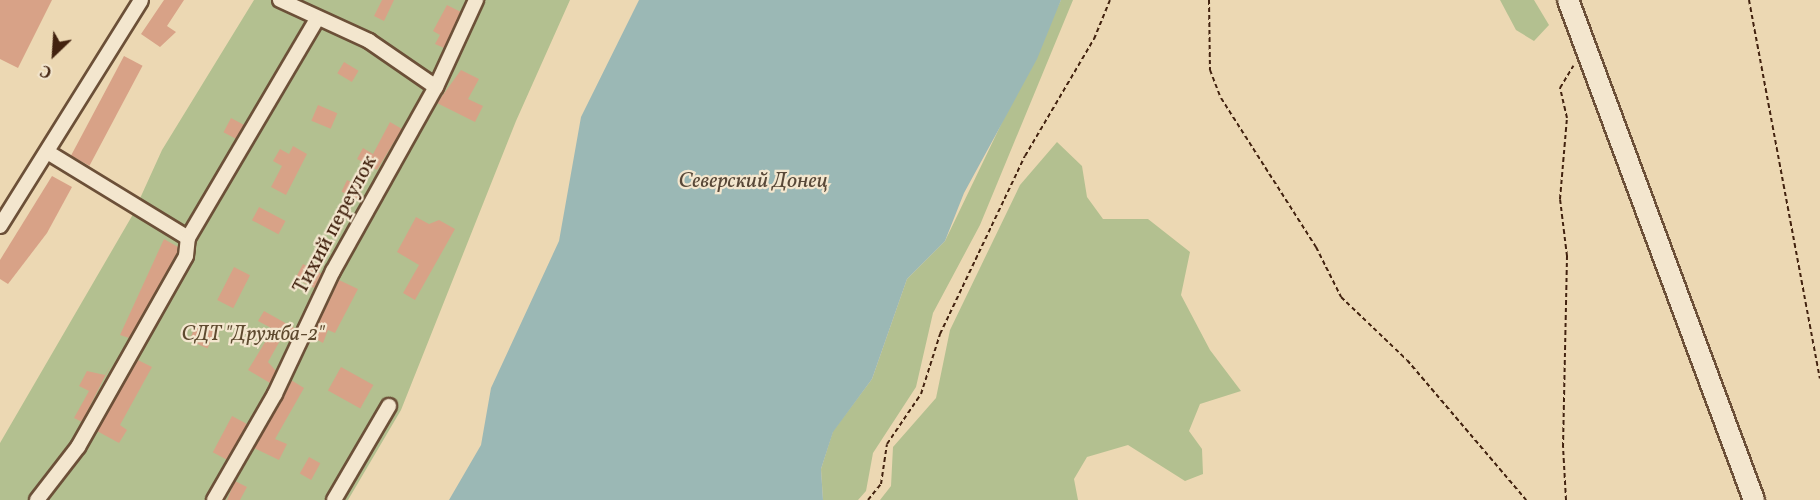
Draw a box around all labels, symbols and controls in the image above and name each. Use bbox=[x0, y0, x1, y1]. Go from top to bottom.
north arrow bbox=[24, 24, 84, 84]
text: С bbox=[37, 58, 56, 82]
street label: Тихий переулок bbox=[289, 151, 383, 299]
water label: Северский Донец bbox=[678, 169, 828, 195]
park label: СДТ "Дружба-2" bbox=[182, 322, 324, 348]

